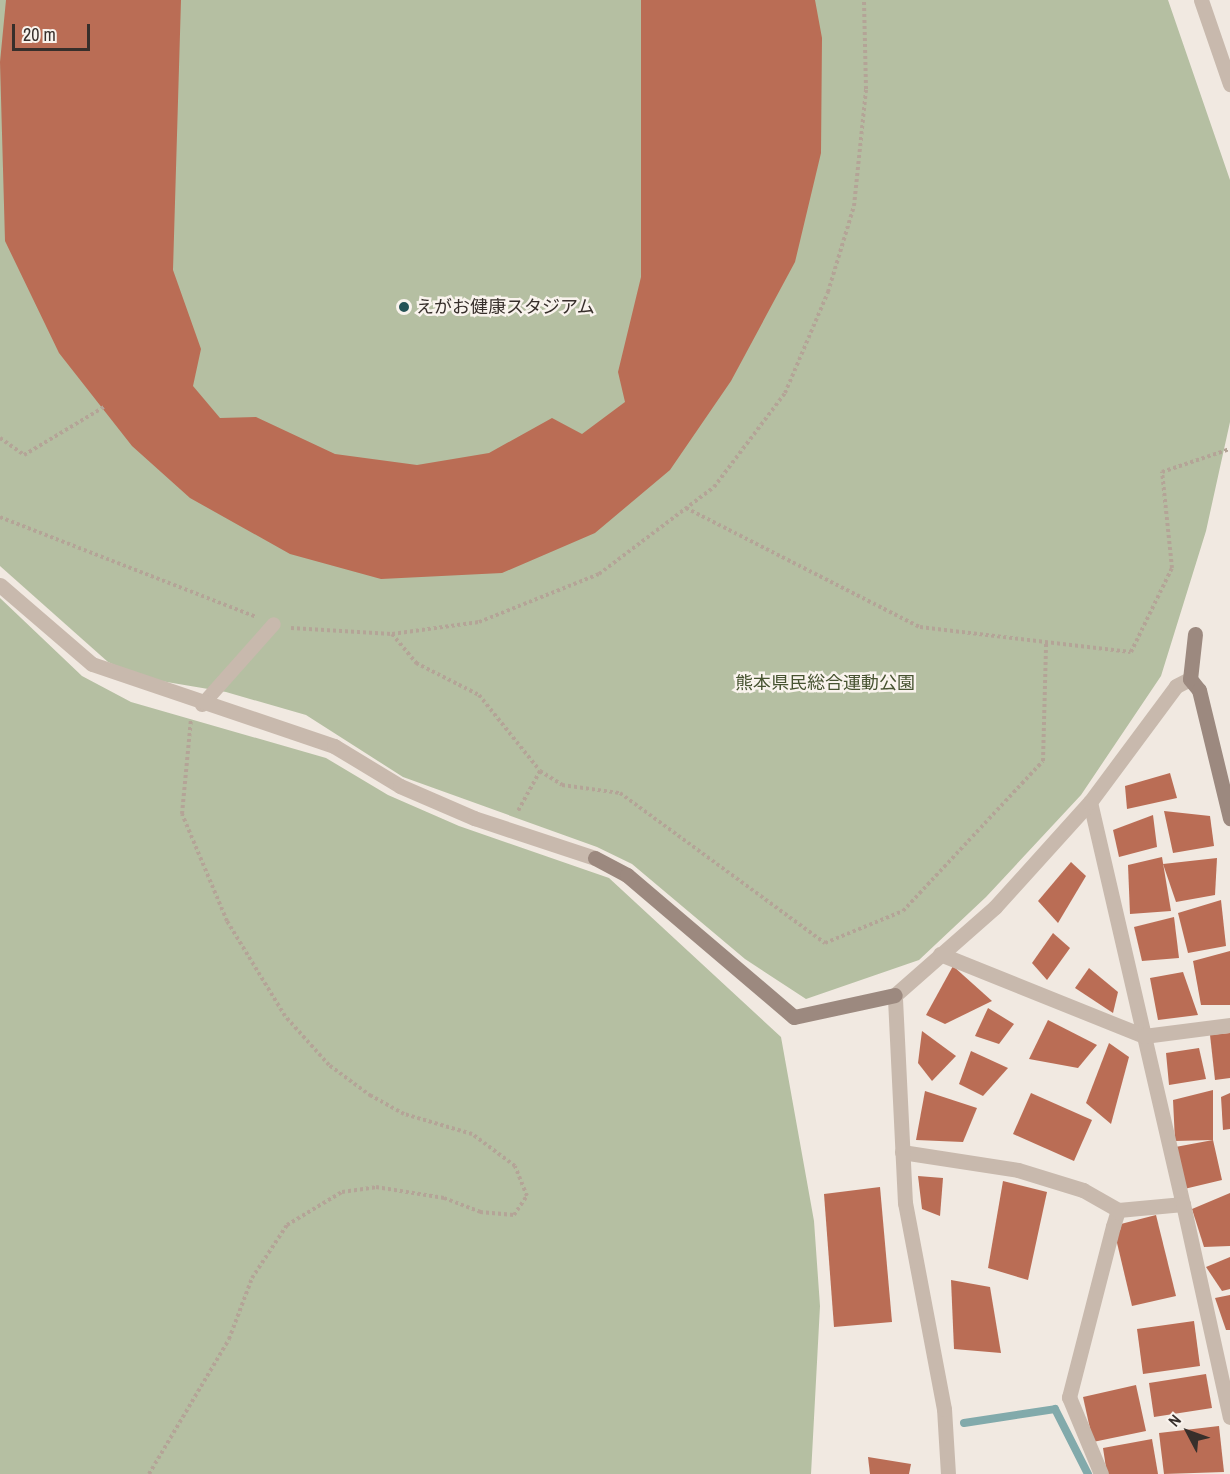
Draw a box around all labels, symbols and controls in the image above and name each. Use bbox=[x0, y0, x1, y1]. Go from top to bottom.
scale bar bbox=[15, 12, 93, 50]
text: 20 m bbox=[23, 22, 56, 47]
place label: えがお健康スタジアム bbox=[416, 296, 596, 318]
marker: えがお健康スタジアム bbox=[397, 300, 411, 314]
park label: 熊本県民総合運動公園 bbox=[735, 672, 915, 694]
north arrow bbox=[1158, 1402, 1218, 1462]
text: N bbox=[1163, 1409, 1186, 1431]

